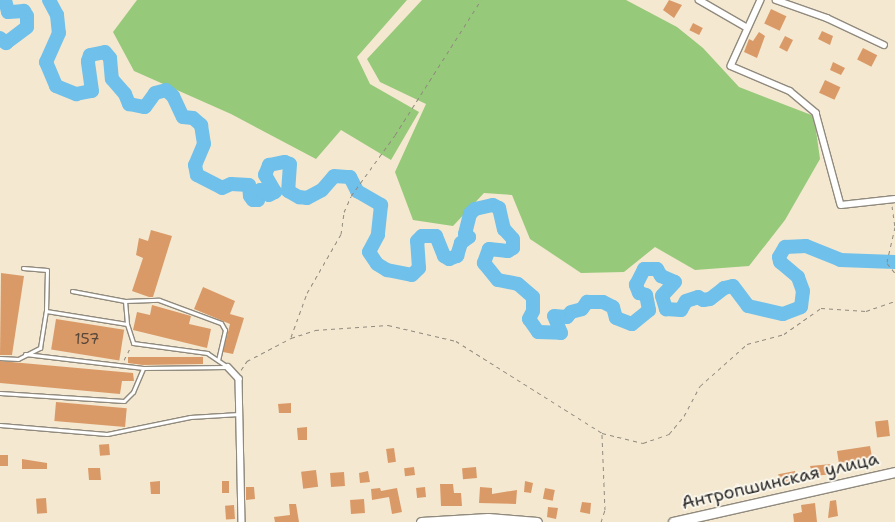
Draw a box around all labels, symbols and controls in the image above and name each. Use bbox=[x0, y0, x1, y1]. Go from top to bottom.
house number: 157 bbox=[75, 331, 99, 349]
street label: Антропшинская улица bbox=[679, 448, 881, 514]

